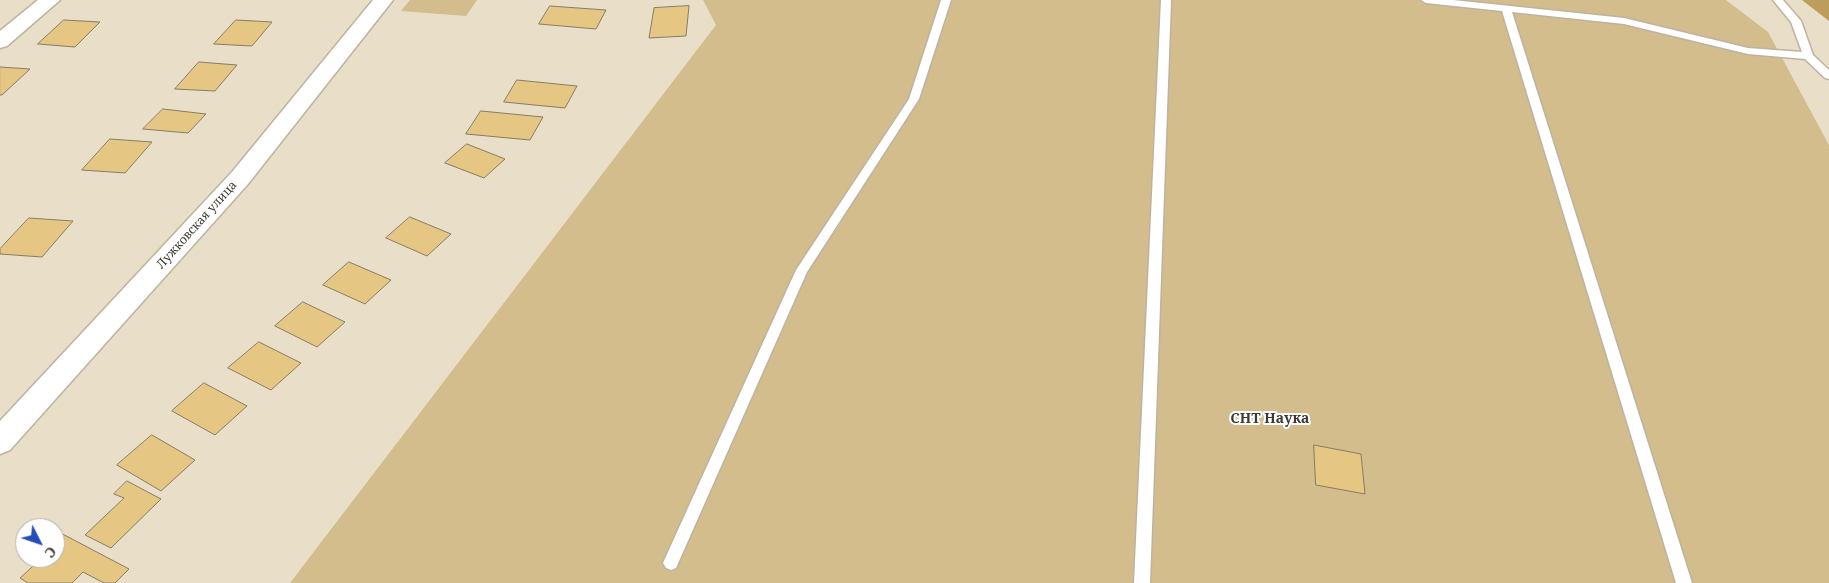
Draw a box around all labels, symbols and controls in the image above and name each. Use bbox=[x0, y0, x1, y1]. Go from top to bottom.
street label: Лужковская улица bbox=[154, 178, 240, 272]
district label: СНТ Наука bbox=[1231, 411, 1309, 427]
north arrow bbox=[15, 518, 65, 568]
text: С bbox=[41, 543, 61, 562]

